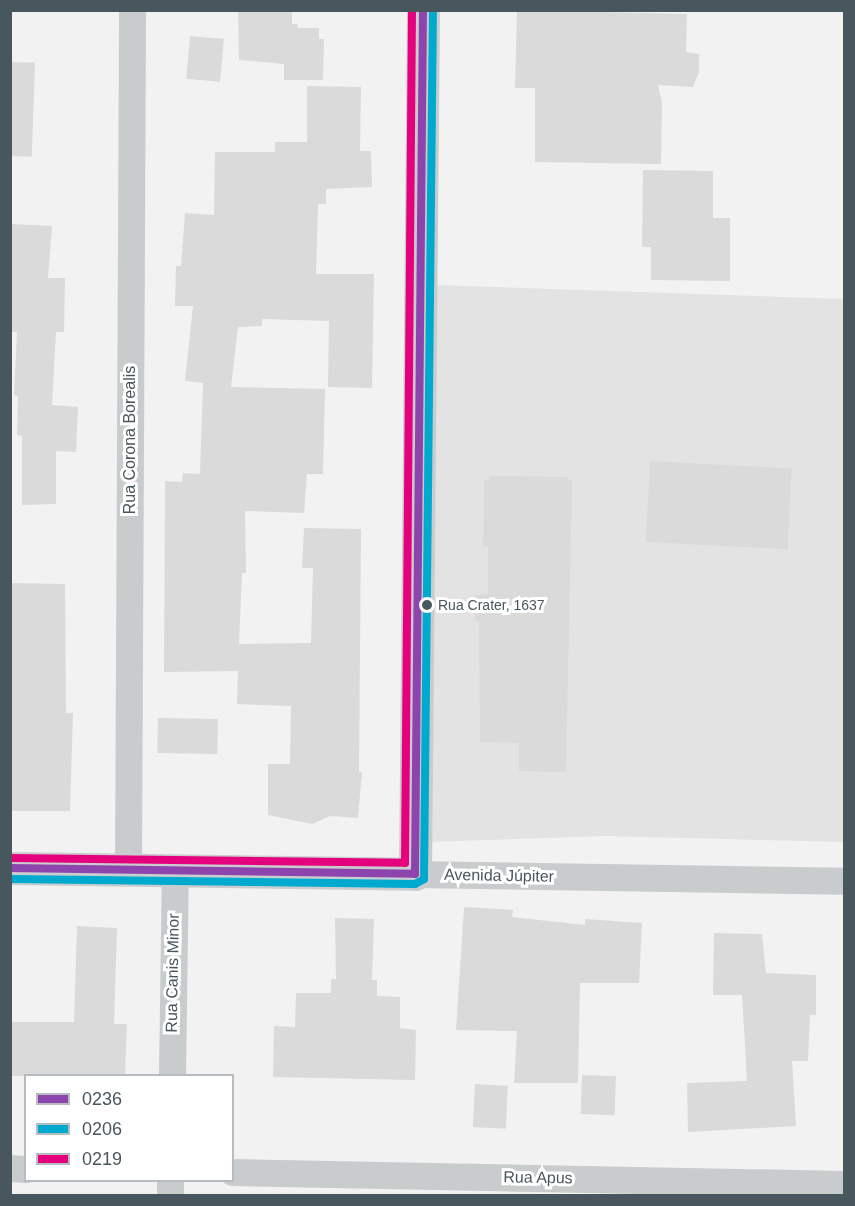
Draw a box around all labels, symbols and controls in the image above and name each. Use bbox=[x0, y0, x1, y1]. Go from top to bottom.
street label: Rua Corona Borealis bbox=[120, 366, 140, 514]
place label: Rua Crater, 1637 bbox=[438, 597, 545, 613]
marker: Rua Crater, 1637 bbox=[421, 599, 433, 611]
street label: Avenida Júpiter bbox=[444, 865, 554, 887]
street label: Rua Canis Minor bbox=[162, 913, 184, 1033]
legend bbox=[24, 1074, 234, 1182]
text: 0236 bbox=[82, 1089, 122, 1109]
text: 0206 bbox=[82, 1119, 122, 1139]
text: 0219 bbox=[82, 1149, 122, 1169]
street label: Rua Apus bbox=[503, 1168, 573, 1188]

